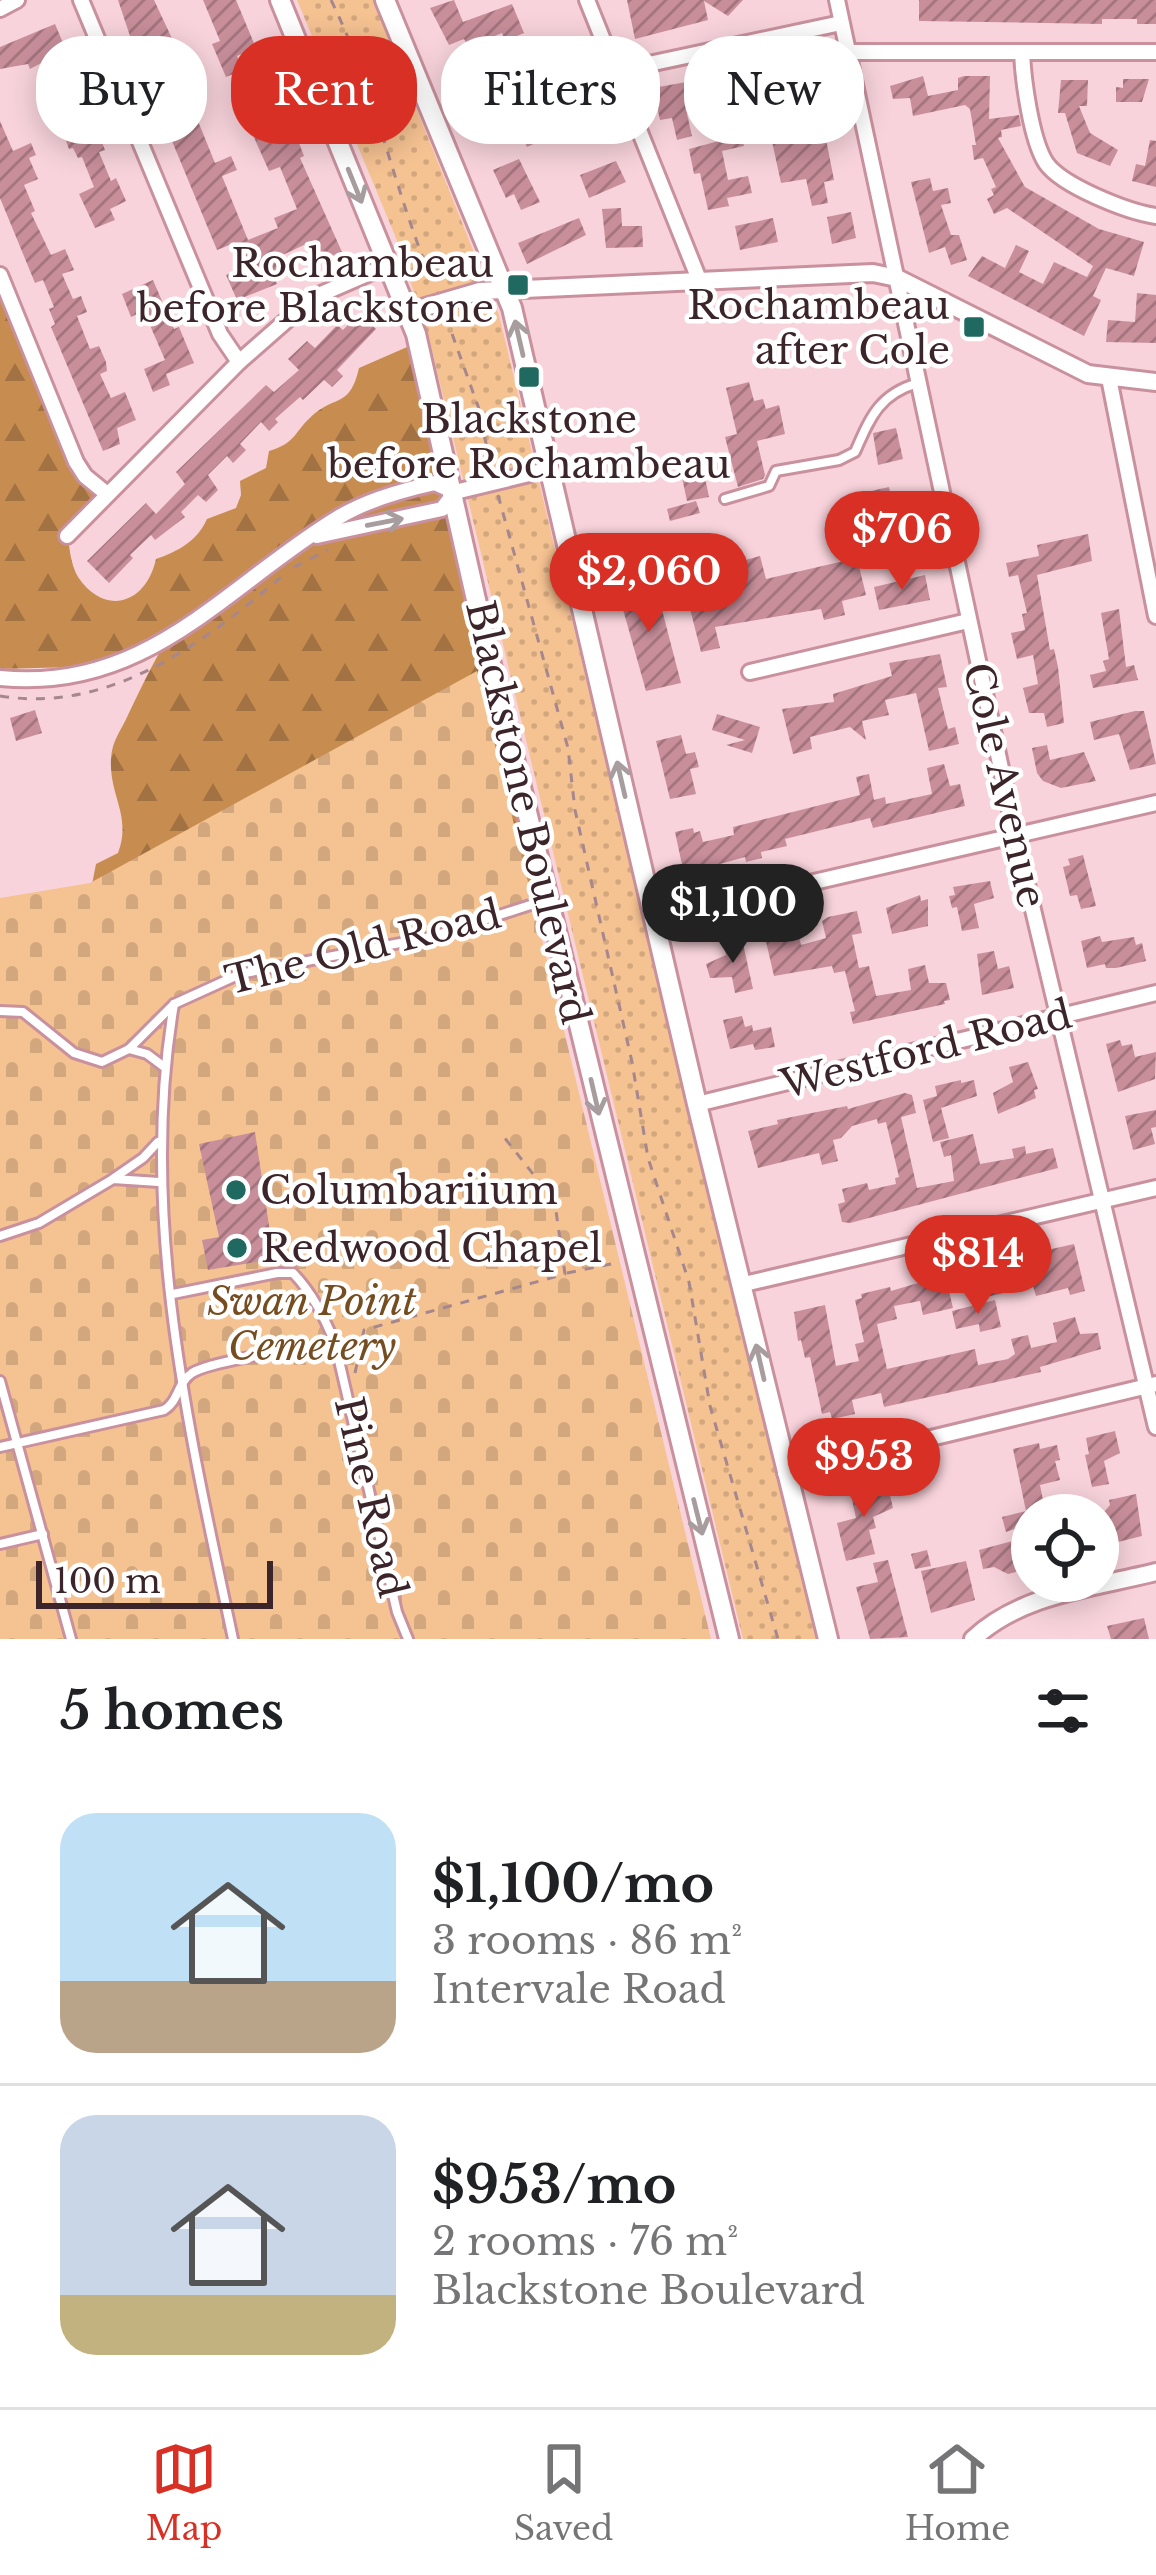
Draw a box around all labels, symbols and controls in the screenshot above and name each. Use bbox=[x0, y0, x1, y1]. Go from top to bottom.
chip: Buy bbox=[36, 36, 207, 144]
chip: Rent bbox=[231, 36, 417, 144]
chip: Filters bbox=[441, 36, 660, 144]
chip: New bbox=[684, 36, 864, 144]
one-way arrow bbox=[346, 167, 368, 204]
place label: Rochambeau before Blackstone bbox=[136, 239, 494, 333]
marker: Rochambeau before Blackstone bbox=[505, 272, 531, 298]
place label: Rochambeau after Cole bbox=[687, 281, 950, 375]
marker: Rochambeau after Cole bbox=[961, 314, 987, 340]
one-way arrow bbox=[507, 319, 529, 357]
marker: Blackstone before Rochambeau bbox=[516, 364, 542, 390]
place label: Blackstone before Rochambeau bbox=[326, 395, 731, 489]
pin: $706 bbox=[831, 491, 973, 593]
text: $706 bbox=[852, 505, 952, 554]
one-way arrow bbox=[364, 510, 403, 532]
pin: $2,060 bbox=[551, 533, 747, 635]
text: $2,060 bbox=[576, 547, 722, 596]
street label: Blackstone Boulevard bbox=[455, 596, 600, 1029]
street label: Cole Avenue bbox=[953, 658, 1056, 912]
one-way arrow bbox=[609, 760, 632, 798]
pin: $1,100 bbox=[635, 864, 831, 966]
text: $1,100 bbox=[669, 878, 797, 927]
street label: The Old Road bbox=[220, 890, 506, 1005]
street label: Westford Road bbox=[775, 990, 1077, 1110]
one-way arrow bbox=[585, 1078, 608, 1116]
place label: Columbariium bbox=[260, 1166, 558, 1215]
marker: Columbariium bbox=[223, 1177, 249, 1203]
pin: $814 bbox=[907, 1215, 1049, 1317]
place label: Redwood Chapel bbox=[261, 1224, 602, 1273]
text: $814 bbox=[932, 1229, 1024, 1278]
marker: Redwood Chapel bbox=[224, 1235, 250, 1261]
park label: Swan Point Cemetery bbox=[207, 1277, 417, 1371]
one-way arrow bbox=[747, 1344, 770, 1382]
street label: Pine Road bbox=[324, 1392, 417, 1602]
pin: $953 bbox=[793, 1418, 935, 1520]
text: $953 bbox=[814, 1432, 914, 1481]
map controls bbox=[1011, 1494, 1119, 1602]
button: locate bbox=[1011, 1494, 1119, 1602]
one-way arrow bbox=[688, 1497, 710, 1535]
scale bar bbox=[36, 1555, 273, 1608]
text: 100 m bbox=[54, 1561, 161, 1602]
icon: filters bbox=[1030, 1678, 1096, 1744]
text: 5 homes bbox=[60, 1680, 284, 1743]
text: $1,100/mo bbox=[432, 1853, 714, 1916]
icon: home bbox=[156, 1861, 300, 2005]
text: 3 rooms · 86 m² bbox=[432, 1916, 742, 1965]
text: Intervale Road bbox=[432, 1965, 726, 2014]
text: $953/mo bbox=[432, 2154, 676, 2217]
icon: home bbox=[156, 2163, 300, 2307]
text: 2 rooms · 76 m² bbox=[432, 2217, 738, 2266]
text: Blackstone Boulevard bbox=[432, 2266, 865, 2315]
tab: Map bbox=[146, 2436, 222, 2549]
tab: Saved bbox=[514, 2436, 613, 2549]
tab: Home bbox=[905, 2436, 1010, 2549]

